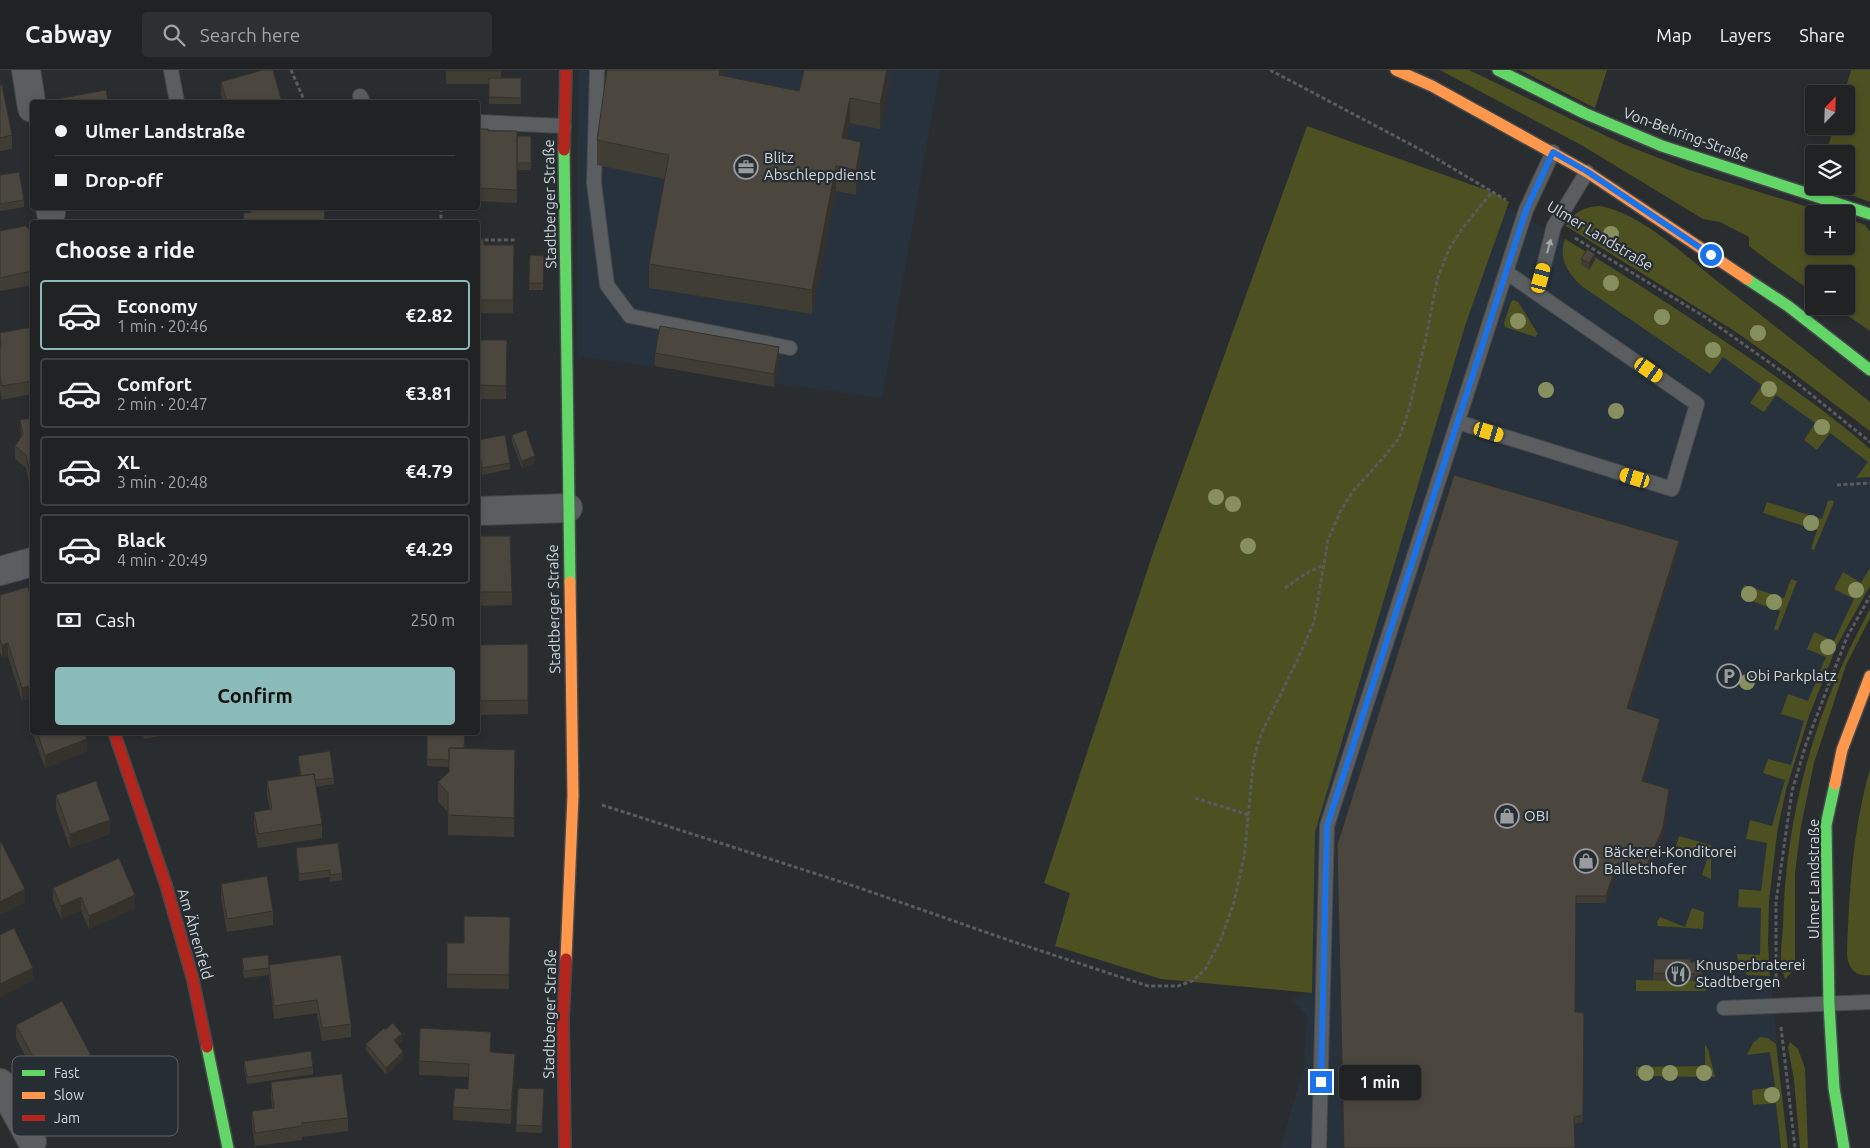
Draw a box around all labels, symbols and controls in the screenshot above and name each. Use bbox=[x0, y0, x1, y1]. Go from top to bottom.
search box bbox=[142, 12, 492, 57]
text: Cabway bbox=[25, 21, 112, 48]
icon: search bbox=[160, 21, 188, 49]
text: Search here bbox=[200, 24, 300, 46]
text: Map bbox=[1656, 25, 1692, 45]
text: Layers bbox=[1720, 25, 1771, 45]
text: Share bbox=[1799, 25, 1845, 45]
north arrow bbox=[1805, 85, 1855, 135]
map controls bbox=[1805, 85, 1855, 315]
street label: Von-Behring-Straße bbox=[1621, 104, 1751, 165]
text: Ulmer Landstraße bbox=[85, 120, 245, 142]
street label: Stadtberger Straße bbox=[540, 139, 559, 269]
button: layers bbox=[1805, 145, 1855, 195]
place label: Blitz Abschleppdienst bbox=[764, 149, 876, 183]
office icon: Blitz Abschleppdienst bbox=[733, 154, 759, 180]
text: Drop-off bbox=[85, 169, 163, 191]
street label: Ulmer Landstraße bbox=[1544, 197, 1656, 274]
button: + bbox=[1805, 205, 1855, 255]
text: Choose a ride bbox=[55, 237, 195, 262]
one-way arrow bbox=[1545, 238, 1553, 253]
route start bbox=[1700, 244, 1722, 266]
car bbox=[1529, 262, 1552, 294]
button: − bbox=[1805, 265, 1855, 315]
icon: car bbox=[57, 293, 102, 338]
text: Economy bbox=[117, 295, 198, 317]
text: €2.82 bbox=[405, 304, 453, 326]
text: 1 min · 20:46 bbox=[117, 317, 208, 335]
car bbox=[1632, 355, 1665, 385]
icon: car bbox=[57, 371, 102, 416]
text: Comfort bbox=[117, 373, 192, 395]
text: €3.81 bbox=[405, 382, 453, 404]
text: 2 min · 20:47 bbox=[117, 395, 208, 413]
car bbox=[1472, 420, 1505, 444]
icon: car bbox=[57, 449, 102, 494]
text: XL bbox=[117, 451, 140, 473]
text: €4.79 bbox=[405, 460, 453, 482]
car bbox=[1618, 466, 1651, 490]
text: 3 min · 20:48 bbox=[117, 473, 208, 491]
icon: car bbox=[57, 527, 102, 572]
text: Black bbox=[117, 529, 166, 551]
text: €4.29 bbox=[405, 538, 453, 560]
street label: Stadtberger Straße bbox=[544, 544, 563, 674]
text: 4 min · 20:49 bbox=[117, 551, 208, 569]
icon: cash bbox=[55, 606, 83, 634]
text: Cash bbox=[95, 609, 136, 631]
text: 250 m bbox=[410, 611, 455, 629]
parking icon: Obi Parkplatz bbox=[1716, 663, 1742, 689]
button: Confirm bbox=[55, 667, 455, 725]
place label: Obi Parkplatz bbox=[1746, 667, 1837, 684]
shop icon: OBI bbox=[1494, 803, 1520, 829]
place label: OBI bbox=[1524, 807, 1549, 824]
street label: Ulmer Landstraße bbox=[1805, 819, 1822, 939]
place label: Bäckerei-Konditorei Balletshofer bbox=[1604, 843, 1737, 877]
shop icon: Bäckerei-Konditorei Balletshofer bbox=[1573, 848, 1599, 874]
street label: Am Ährenfeld bbox=[174, 887, 217, 981]
street label: Stadtberger Straße bbox=[540, 949, 559, 1079]
place label: Knusperbraterei Stadtbergen bbox=[1696, 956, 1805, 990]
restaurant icon: Knusperbraterei Stadtbergen bbox=[1665, 961, 1691, 987]
legend bbox=[12, 1056, 178, 1136]
callout: 1 min bbox=[1338, 1064, 1421, 1100]
text: Fast bbox=[54, 1065, 80, 1081]
route end bbox=[1310, 1071, 1332, 1093]
text: 1 min bbox=[1360, 1073, 1400, 1091]
text: Slow bbox=[54, 1087, 84, 1103]
text: Jam bbox=[54, 1110, 80, 1126]

